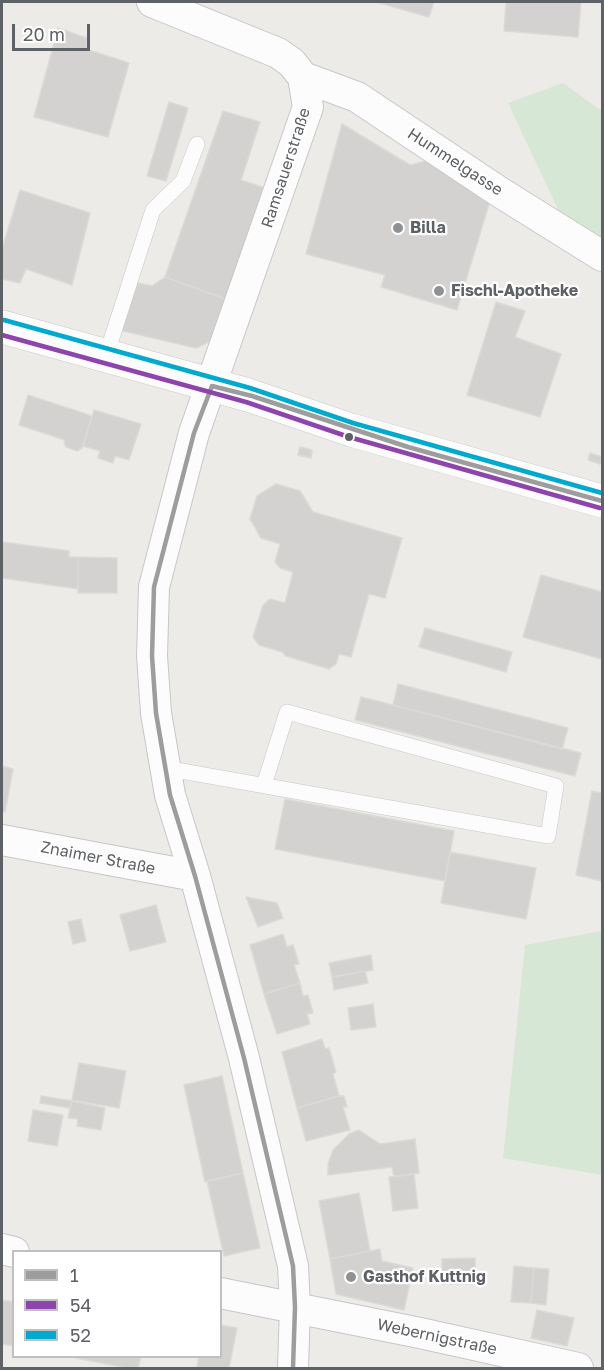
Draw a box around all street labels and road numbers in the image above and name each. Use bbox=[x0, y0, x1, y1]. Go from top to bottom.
street label: Ramsauerstraße bbox=[258, 105, 314, 231]
street label: Hummelgasse bbox=[404, 124, 506, 200]
street label: Znaimer Straße bbox=[39, 837, 157, 879]
street label: Webernigstraße bbox=[375, 1315, 499, 1359]

